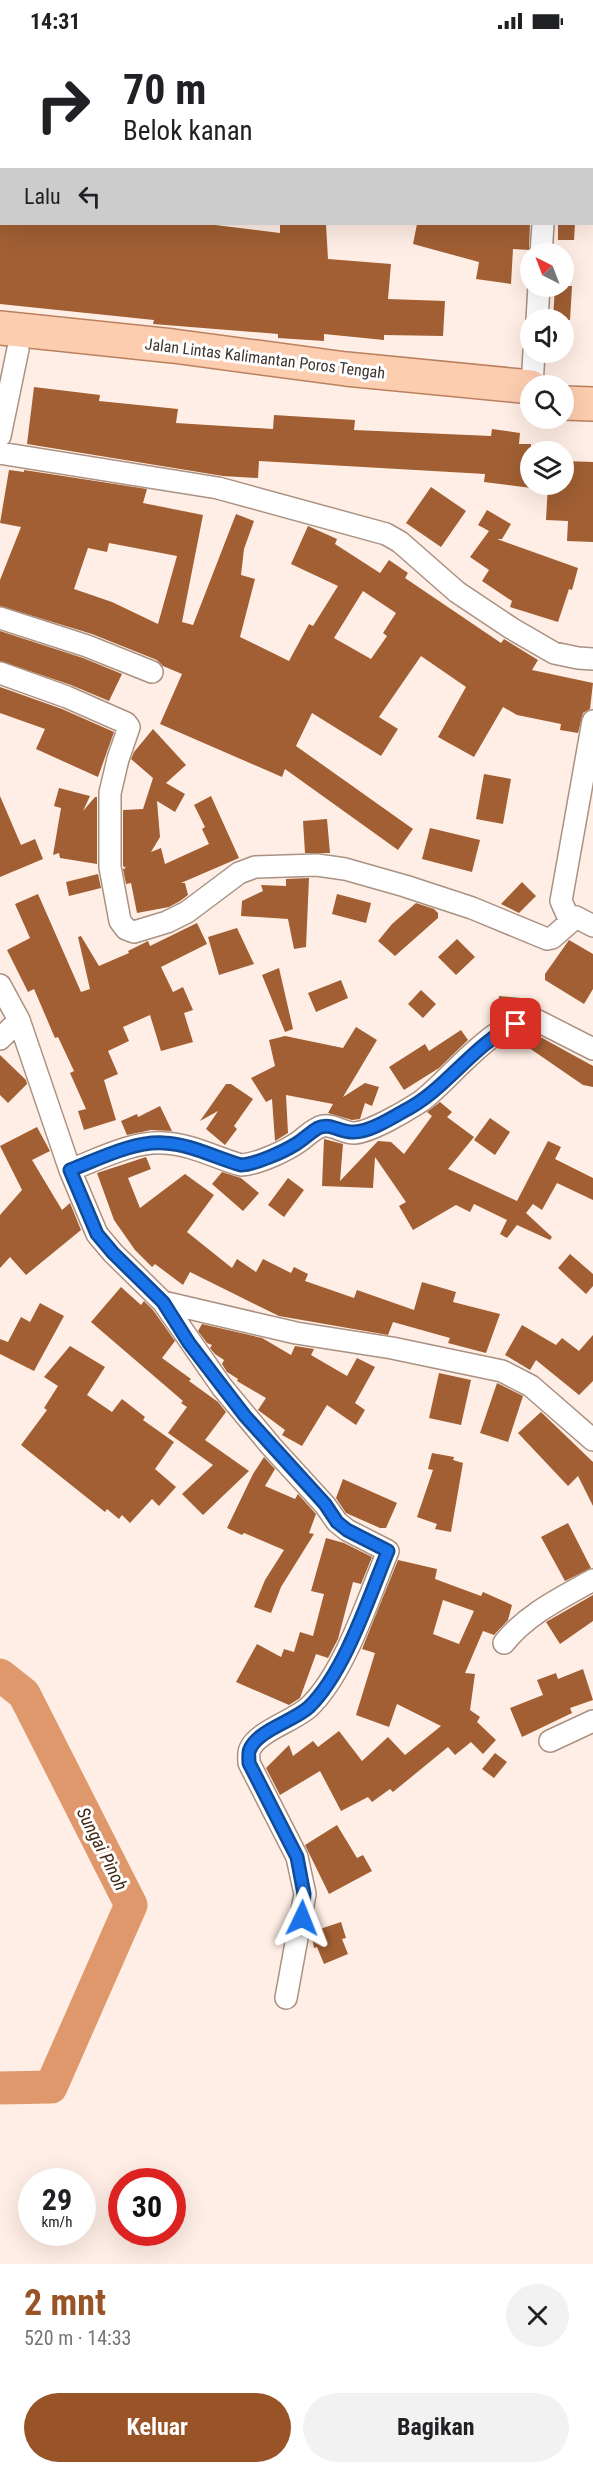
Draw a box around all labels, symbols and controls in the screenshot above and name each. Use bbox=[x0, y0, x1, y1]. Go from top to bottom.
text: 14:31 bbox=[30, 9, 81, 34]
text: 70 m bbox=[123, 65, 206, 114]
icon: right bbox=[24, 66, 102, 144]
text: Belok kanan bbox=[123, 115, 253, 147]
icon: left bbox=[73, 180, 106, 213]
text: Lalu bbox=[24, 184, 61, 209]
north arrow bbox=[520, 243, 574, 297]
map controls bbox=[520, 243, 574, 495]
button: sound bbox=[520, 309, 574, 363]
street label: Jalan Lintas Kalimantan Poros Tengah bbox=[144, 334, 386, 383]
button: search bbox=[520, 375, 574, 429]
button: layers bbox=[520, 441, 574, 495]
pin bbox=[490, 998, 541, 1049]
icon: arrive bbox=[499, 1007, 532, 1040]
water label: Sungai Pinoh bbox=[73, 1804, 132, 1894]
position arrow bbox=[270, 1886, 334, 1950]
speed limit sign: 30 bbox=[108, 2168, 186, 2246]
text: 29 bbox=[42, 2182, 72, 2217]
text: km/h bbox=[42, 2213, 72, 2231]
text: 2 mnt bbox=[24, 2282, 106, 2324]
button: close bbox=[506, 2284, 569, 2347]
text: 520 m · 14:33 bbox=[24, 2326, 131, 2350]
button: Keluar bbox=[24, 2393, 291, 2462]
button: Bagikan bbox=[303, 2393, 569, 2462]

